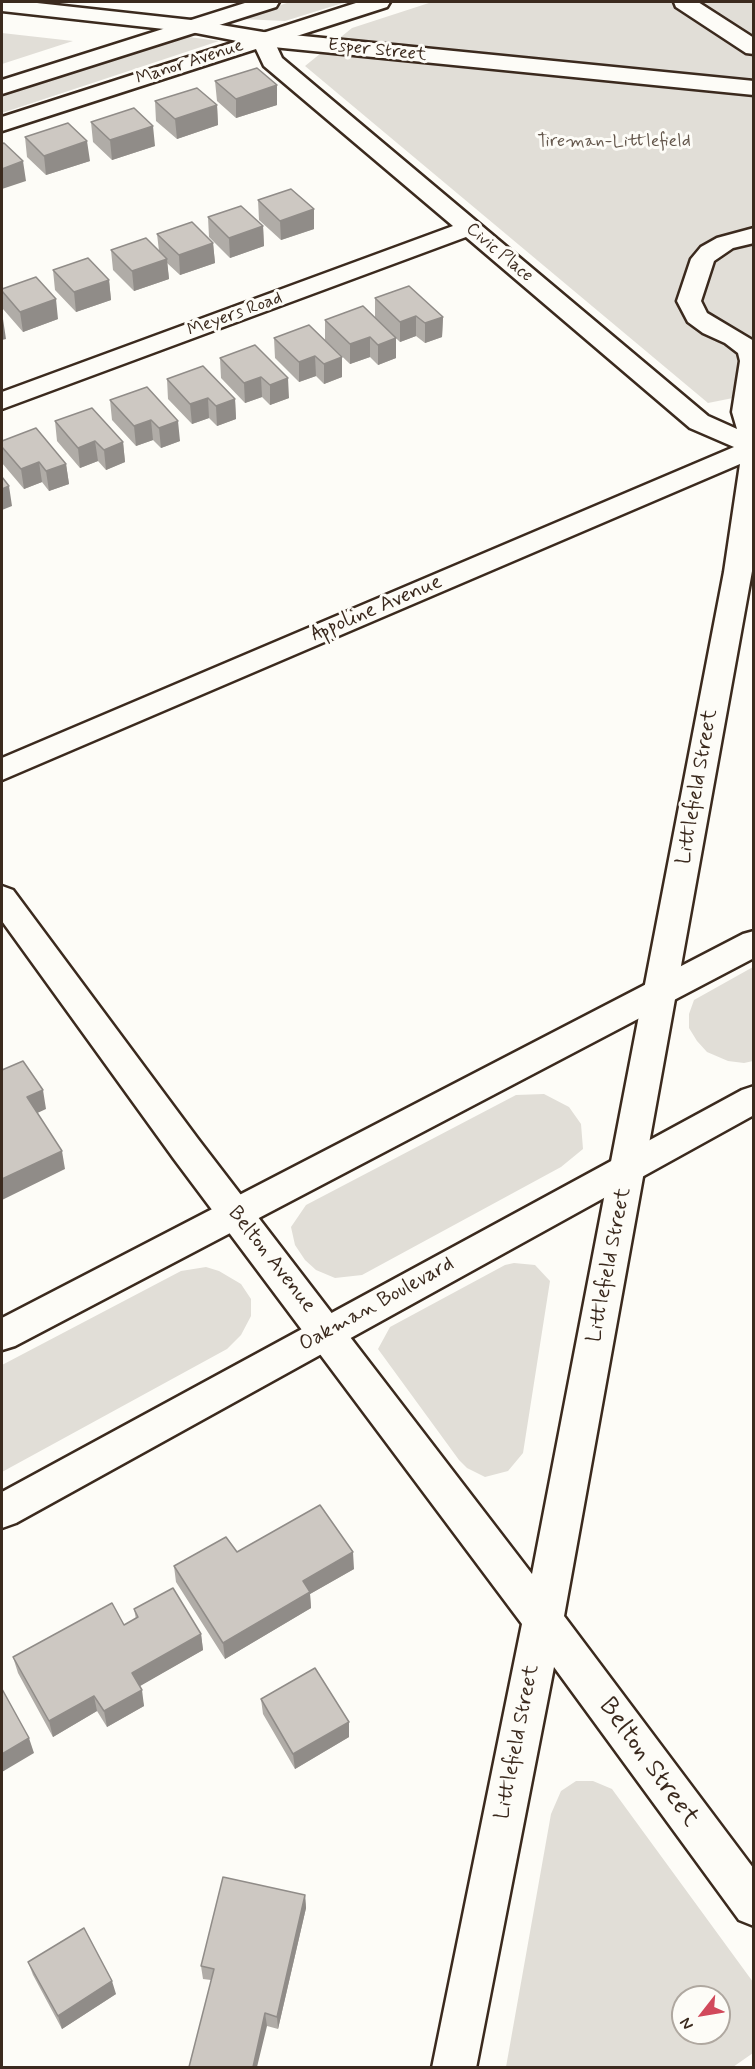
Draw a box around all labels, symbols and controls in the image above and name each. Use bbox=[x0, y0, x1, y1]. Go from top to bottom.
street label: Manor Avenue bbox=[134, 35, 246, 91]
street label: Esper Street bbox=[327, 35, 427, 67]
park label: Tireman-Littlefield bbox=[537, 131, 691, 153]
street label: Civic Place bbox=[461, 219, 537, 287]
street label: Meyers Road bbox=[185, 288, 285, 342]
street label: Appoline Avenue bbox=[308, 570, 446, 648]
street label: Littlefield Street bbox=[672, 707, 724, 867]
street label: Littlefield Street bbox=[583, 1186, 637, 1344]
street label: Belton Avenue bbox=[222, 1202, 320, 1318]
street label: Oakman Boulevard bbox=[295, 1252, 459, 1358]
street label: Littlefield Street bbox=[491, 1663, 545, 1821]
street label: Belton Street bbox=[591, 1692, 705, 1834]
north arrow bbox=[671, 1985, 731, 2045]
text: N bbox=[675, 2014, 699, 2033]

